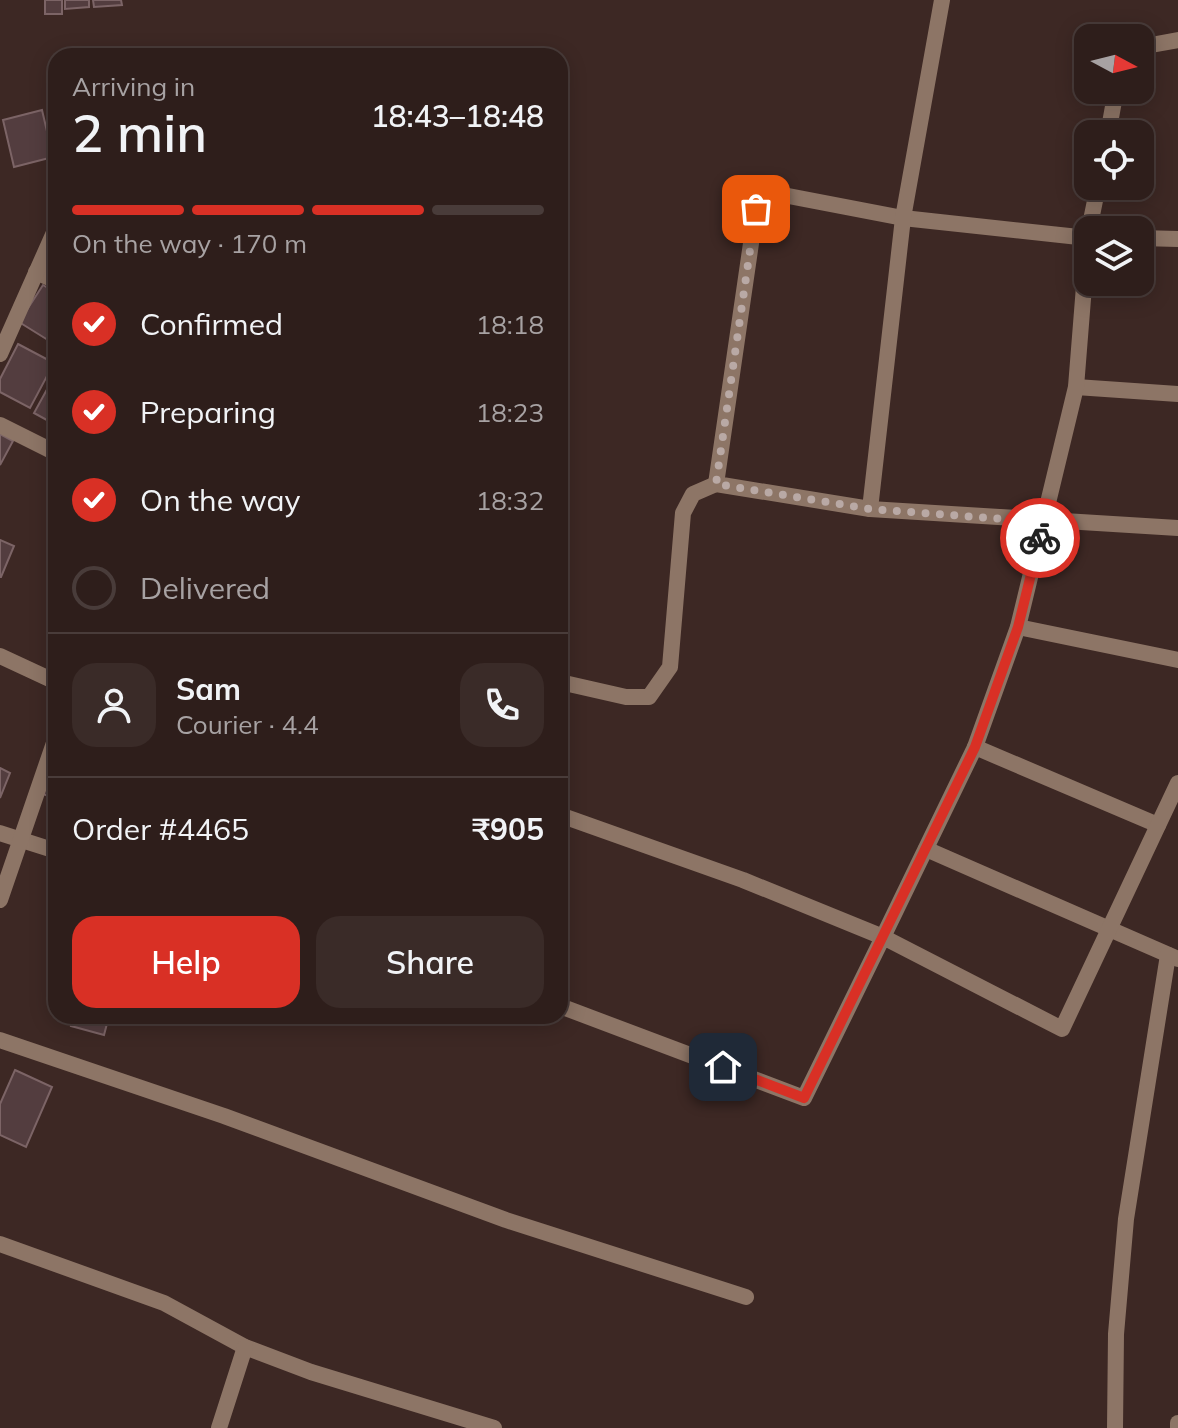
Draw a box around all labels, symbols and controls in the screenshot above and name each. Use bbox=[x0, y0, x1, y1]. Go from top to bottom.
north arrow bbox=[1074, 24, 1154, 104]
map controls bbox=[1074, 24, 1154, 296]
text: Arriving in bbox=[72, 70, 195, 103]
text: 18:43–18:48 bbox=[371, 97, 544, 135]
text: 2 min bbox=[72, 100, 207, 165]
button: locate bbox=[1074, 120, 1154, 200]
pin bbox=[722, 175, 790, 243]
icon: bag bbox=[734, 187, 778, 231]
button: layers bbox=[1074, 216, 1154, 296]
text: On the way · 170 m bbox=[72, 227, 307, 260]
icon: check bbox=[72, 302, 116, 346]
text: Confirmed bbox=[140, 305, 283, 343]
text: 18:18 bbox=[476, 308, 544, 341]
icon: check bbox=[72, 390, 116, 434]
text: Preparing bbox=[140, 393, 276, 431]
text: 18:23 bbox=[476, 396, 544, 429]
icon: check bbox=[72, 478, 116, 522]
text: On the way bbox=[140, 481, 300, 519]
text: 18:32 bbox=[476, 484, 544, 517]
courier bbox=[1000, 498, 1080, 578]
icon: bike bbox=[1018, 516, 1062, 560]
text: Delivered bbox=[140, 569, 270, 607]
button: person bbox=[72, 663, 156, 747]
button: phone bbox=[460, 663, 544, 747]
text: Sam bbox=[176, 670, 241, 708]
text: Courier · 4.4 bbox=[176, 708, 319, 741]
text: Order #4465 bbox=[72, 810, 249, 848]
text: ₹905 bbox=[472, 810, 544, 848]
button: Help bbox=[72, 916, 300, 1008]
button: Share bbox=[316, 916, 544, 1008]
pin bbox=[689, 1033, 757, 1101]
icon: home bbox=[701, 1045, 745, 1089]

